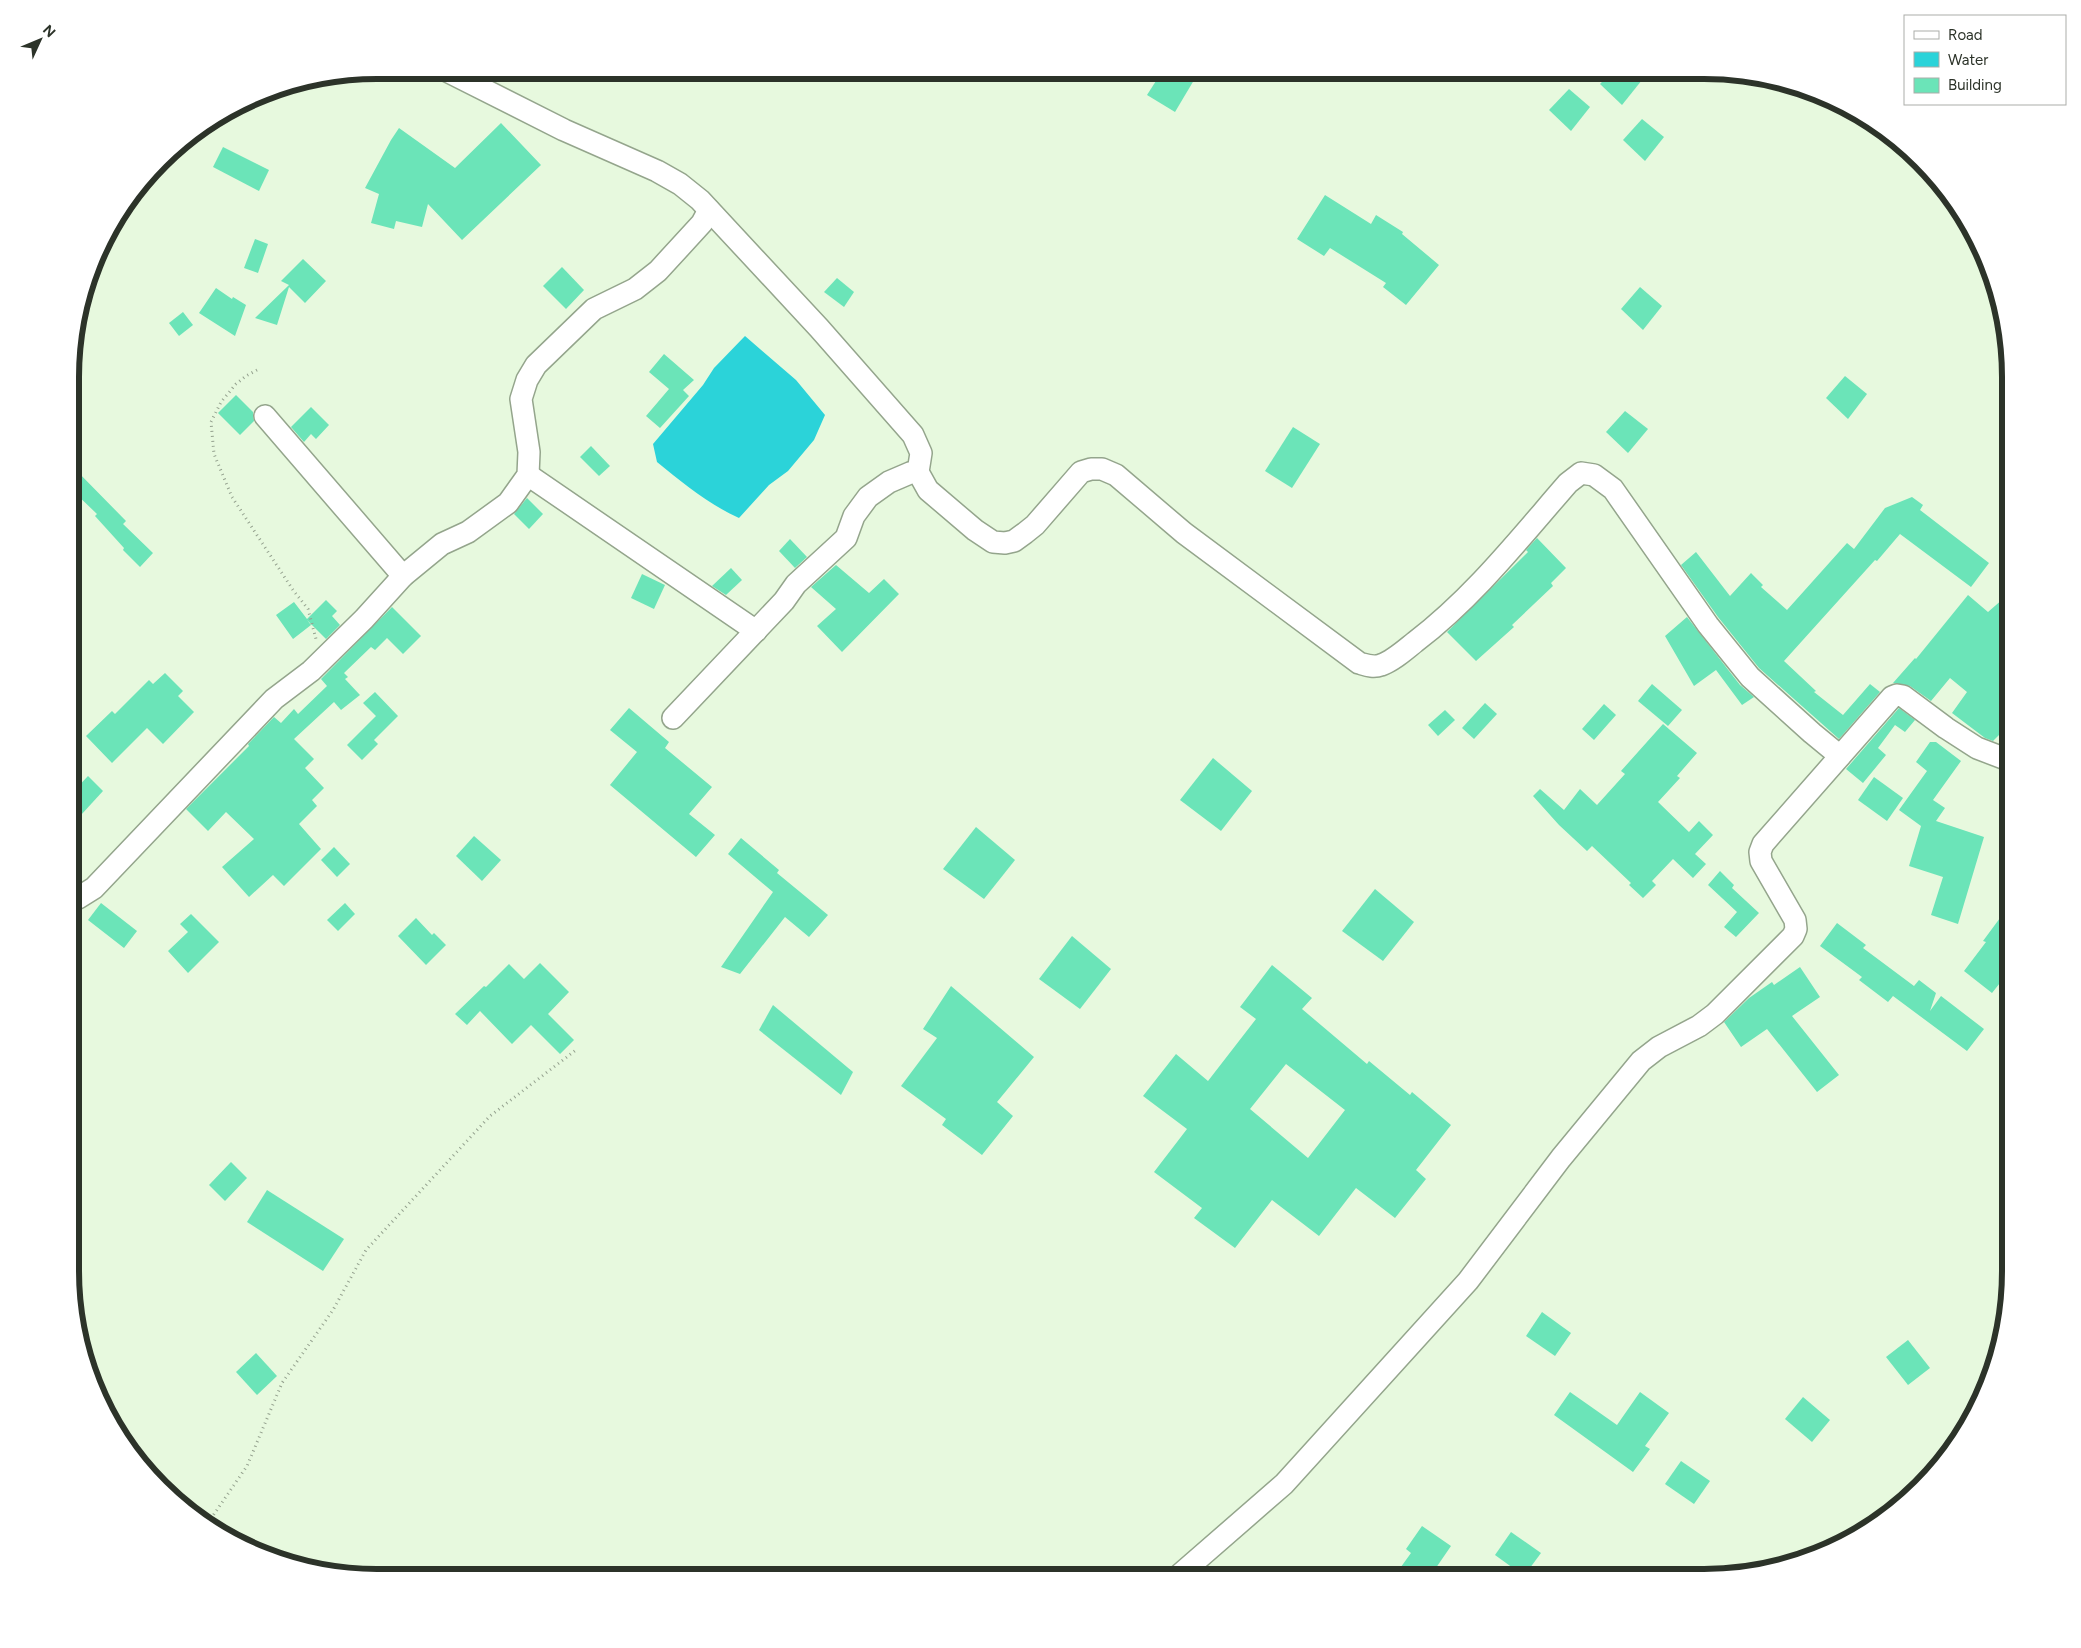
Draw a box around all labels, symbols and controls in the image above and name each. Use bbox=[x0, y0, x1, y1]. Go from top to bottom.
north arrow bbox=[15, 15, 65, 65]
legend bbox=[1904, 15, 2066, 105]
text: N bbox=[39, 22, 59, 41]
text: Road bbox=[1948, 26, 1983, 44]
text: Water bbox=[1948, 51, 1988, 69]
text: Building bbox=[1948, 76, 2002, 94]

